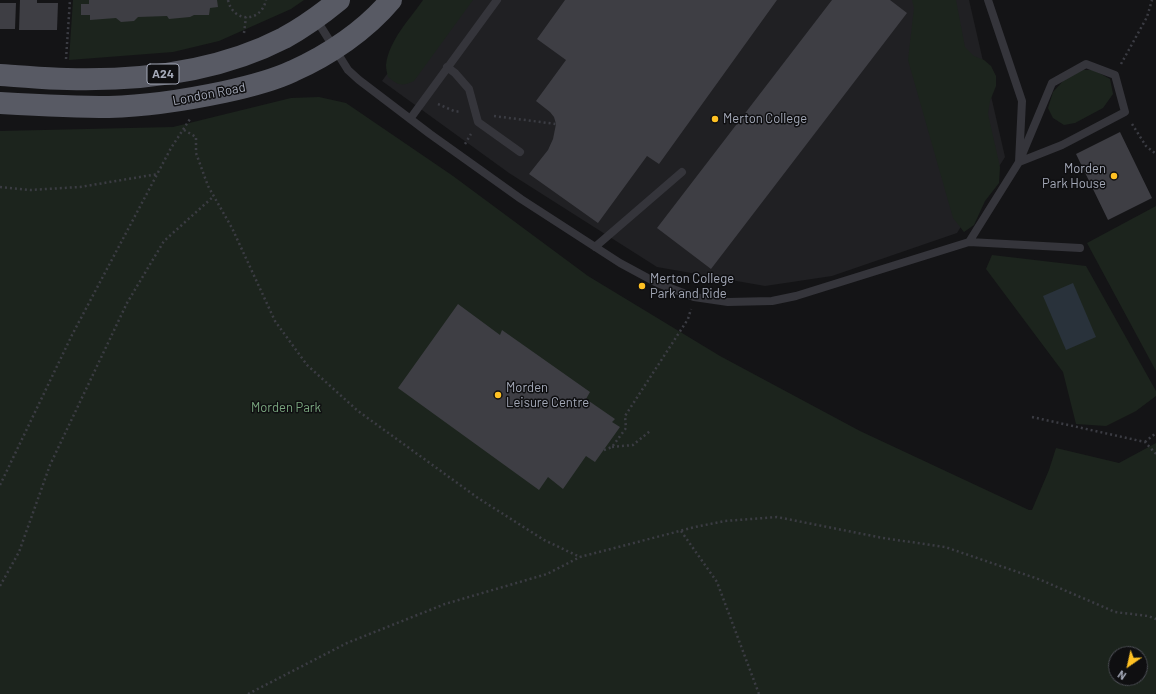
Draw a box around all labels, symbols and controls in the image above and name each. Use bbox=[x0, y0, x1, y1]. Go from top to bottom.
road number: A24 bbox=[147, 64, 179, 84]
street label: London Road bbox=[171, 79, 247, 109]
place label: Merton College bbox=[723, 111, 807, 127]
marker: Merton College bbox=[710, 114, 720, 124]
place label: Morden Park House bbox=[1042, 161, 1106, 192]
marker: Morden Park House bbox=[1109, 171, 1119, 181]
place label: Merton College Park and Ride bbox=[650, 271, 734, 302]
marker: Merton College Park and Ride bbox=[637, 281, 647, 291]
place label: Morden Leisure Centre bbox=[506, 380, 589, 411]
marker: Morden Leisure Centre bbox=[493, 390, 503, 400]
park label: Morden Park bbox=[251, 400, 321, 416]
north arrow bbox=[1108, 646, 1148, 686]
text: N bbox=[1115, 668, 1128, 683]

